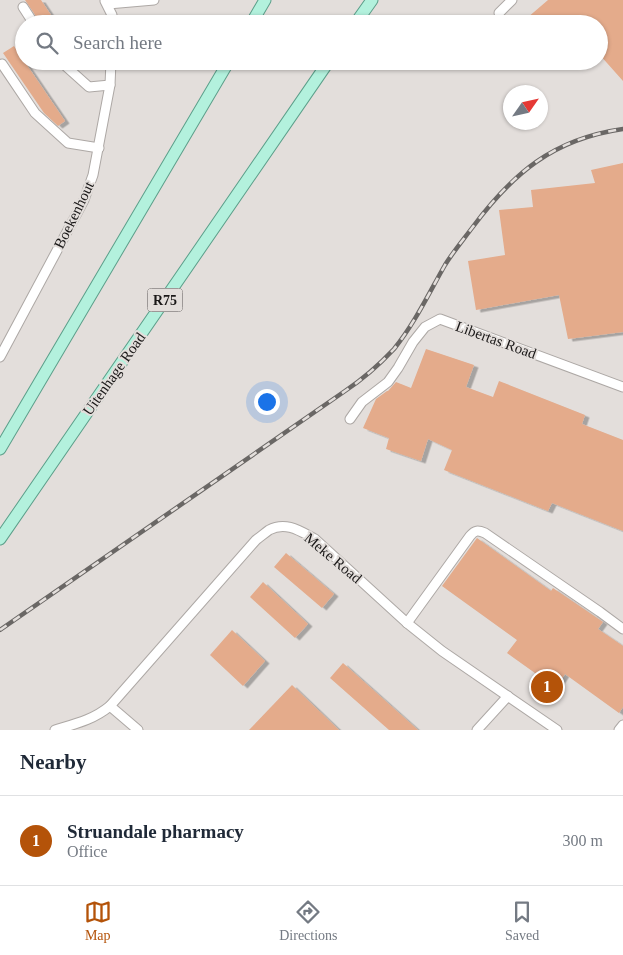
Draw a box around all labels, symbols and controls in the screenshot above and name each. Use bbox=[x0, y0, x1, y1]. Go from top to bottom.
search box bbox=[15, 15, 608, 70]
icon: search bbox=[33, 29, 61, 57]
text: Search here bbox=[73, 32, 162, 53]
north arrow bbox=[503, 85, 548, 130]
street label: Boekenhout bbox=[51, 178, 97, 251]
road number: R75 bbox=[148, 288, 182, 312]
street label: Libertas Road bbox=[454, 318, 539, 362]
street label: Uitenhage Road bbox=[80, 329, 149, 418]
your location bbox=[254, 389, 280, 415]
street label: Meke Road bbox=[301, 530, 365, 587]
pin: 1 bbox=[531, 668, 563, 706]
text: Nearby bbox=[20, 750, 87, 774]
text: Struandale pharmacy bbox=[67, 821, 244, 842]
text: 1 bbox=[32, 832, 40, 849]
text: 300 m bbox=[563, 832, 603, 849]
text: Office bbox=[67, 843, 108, 860]
tab: Map bbox=[84, 898, 112, 944]
tab: Directions bbox=[279, 898, 338, 944]
tab: Saved bbox=[505, 898, 539, 944]

